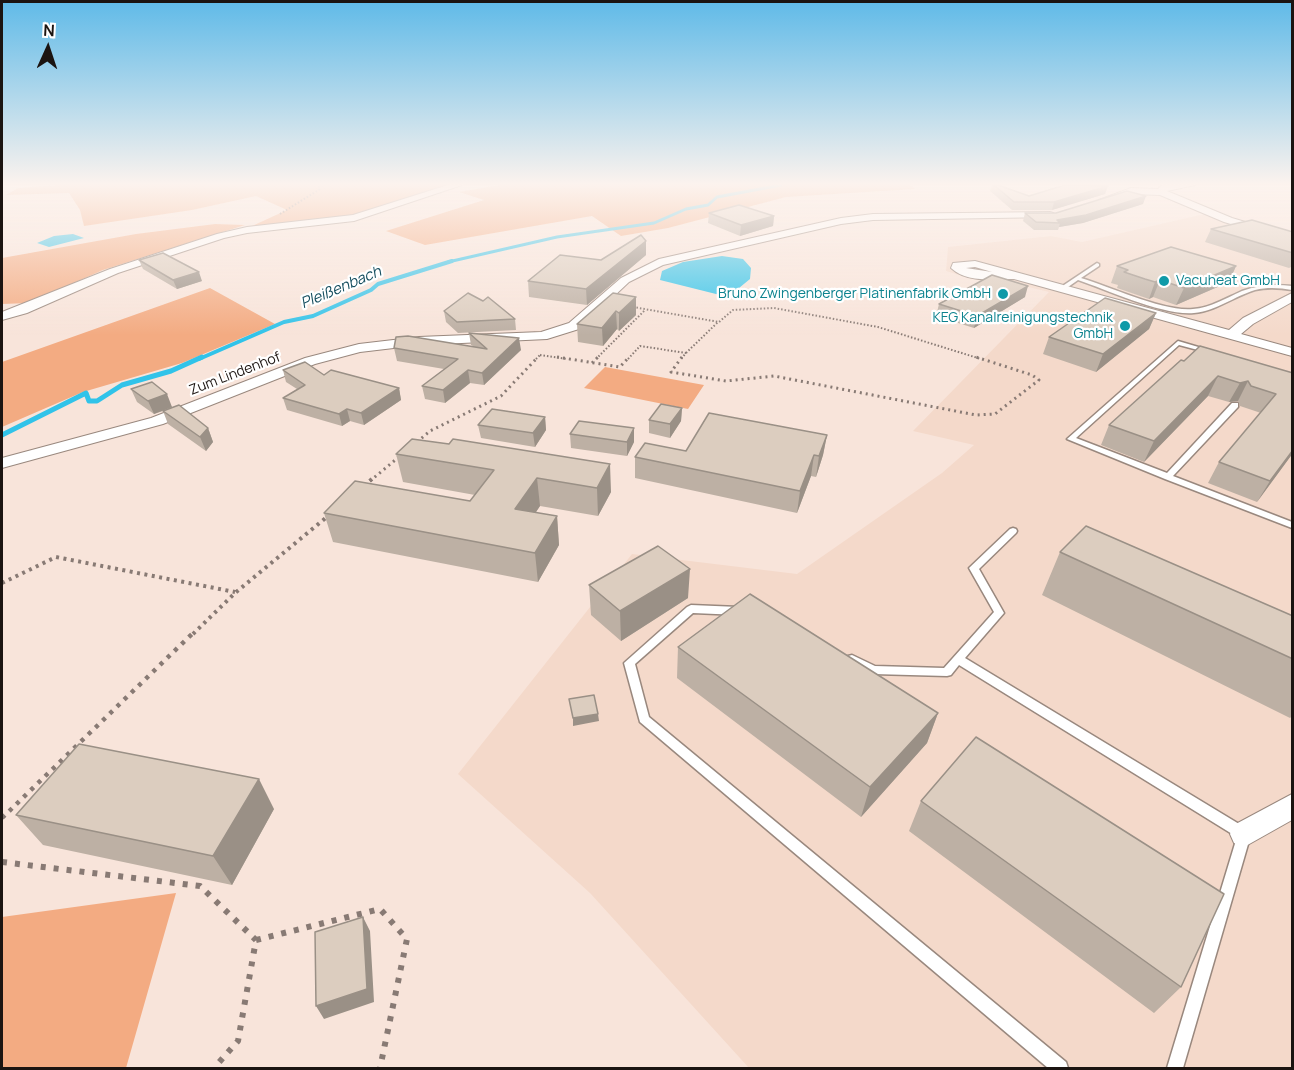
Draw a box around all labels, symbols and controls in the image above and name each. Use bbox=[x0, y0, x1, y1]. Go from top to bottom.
north arrow bbox=[18, 18, 78, 78]
text: N bbox=[43, 19, 55, 41]
water label: Pleißenbach bbox=[298, 263, 384, 313]
place label: Vacuheat GmbH bbox=[1176, 273, 1280, 289]
marker: Vacuheat GmbH bbox=[1157, 274, 1171, 288]
place label: Bruno Zwingenberger Platinenfabrik GmbH bbox=[718, 286, 991, 302]
marker: Bruno Zwingenberger Platinenfabrik GmbH bbox=[996, 287, 1010, 301]
place label: KEG Kanalreinigungstechnik GmbH bbox=[932, 310, 1113, 342]
marker: KEG Kanalreinigungstechnik GmbH bbox=[1118, 319, 1132, 333]
street label: Zum Lindenhof bbox=[187, 349, 283, 399]

